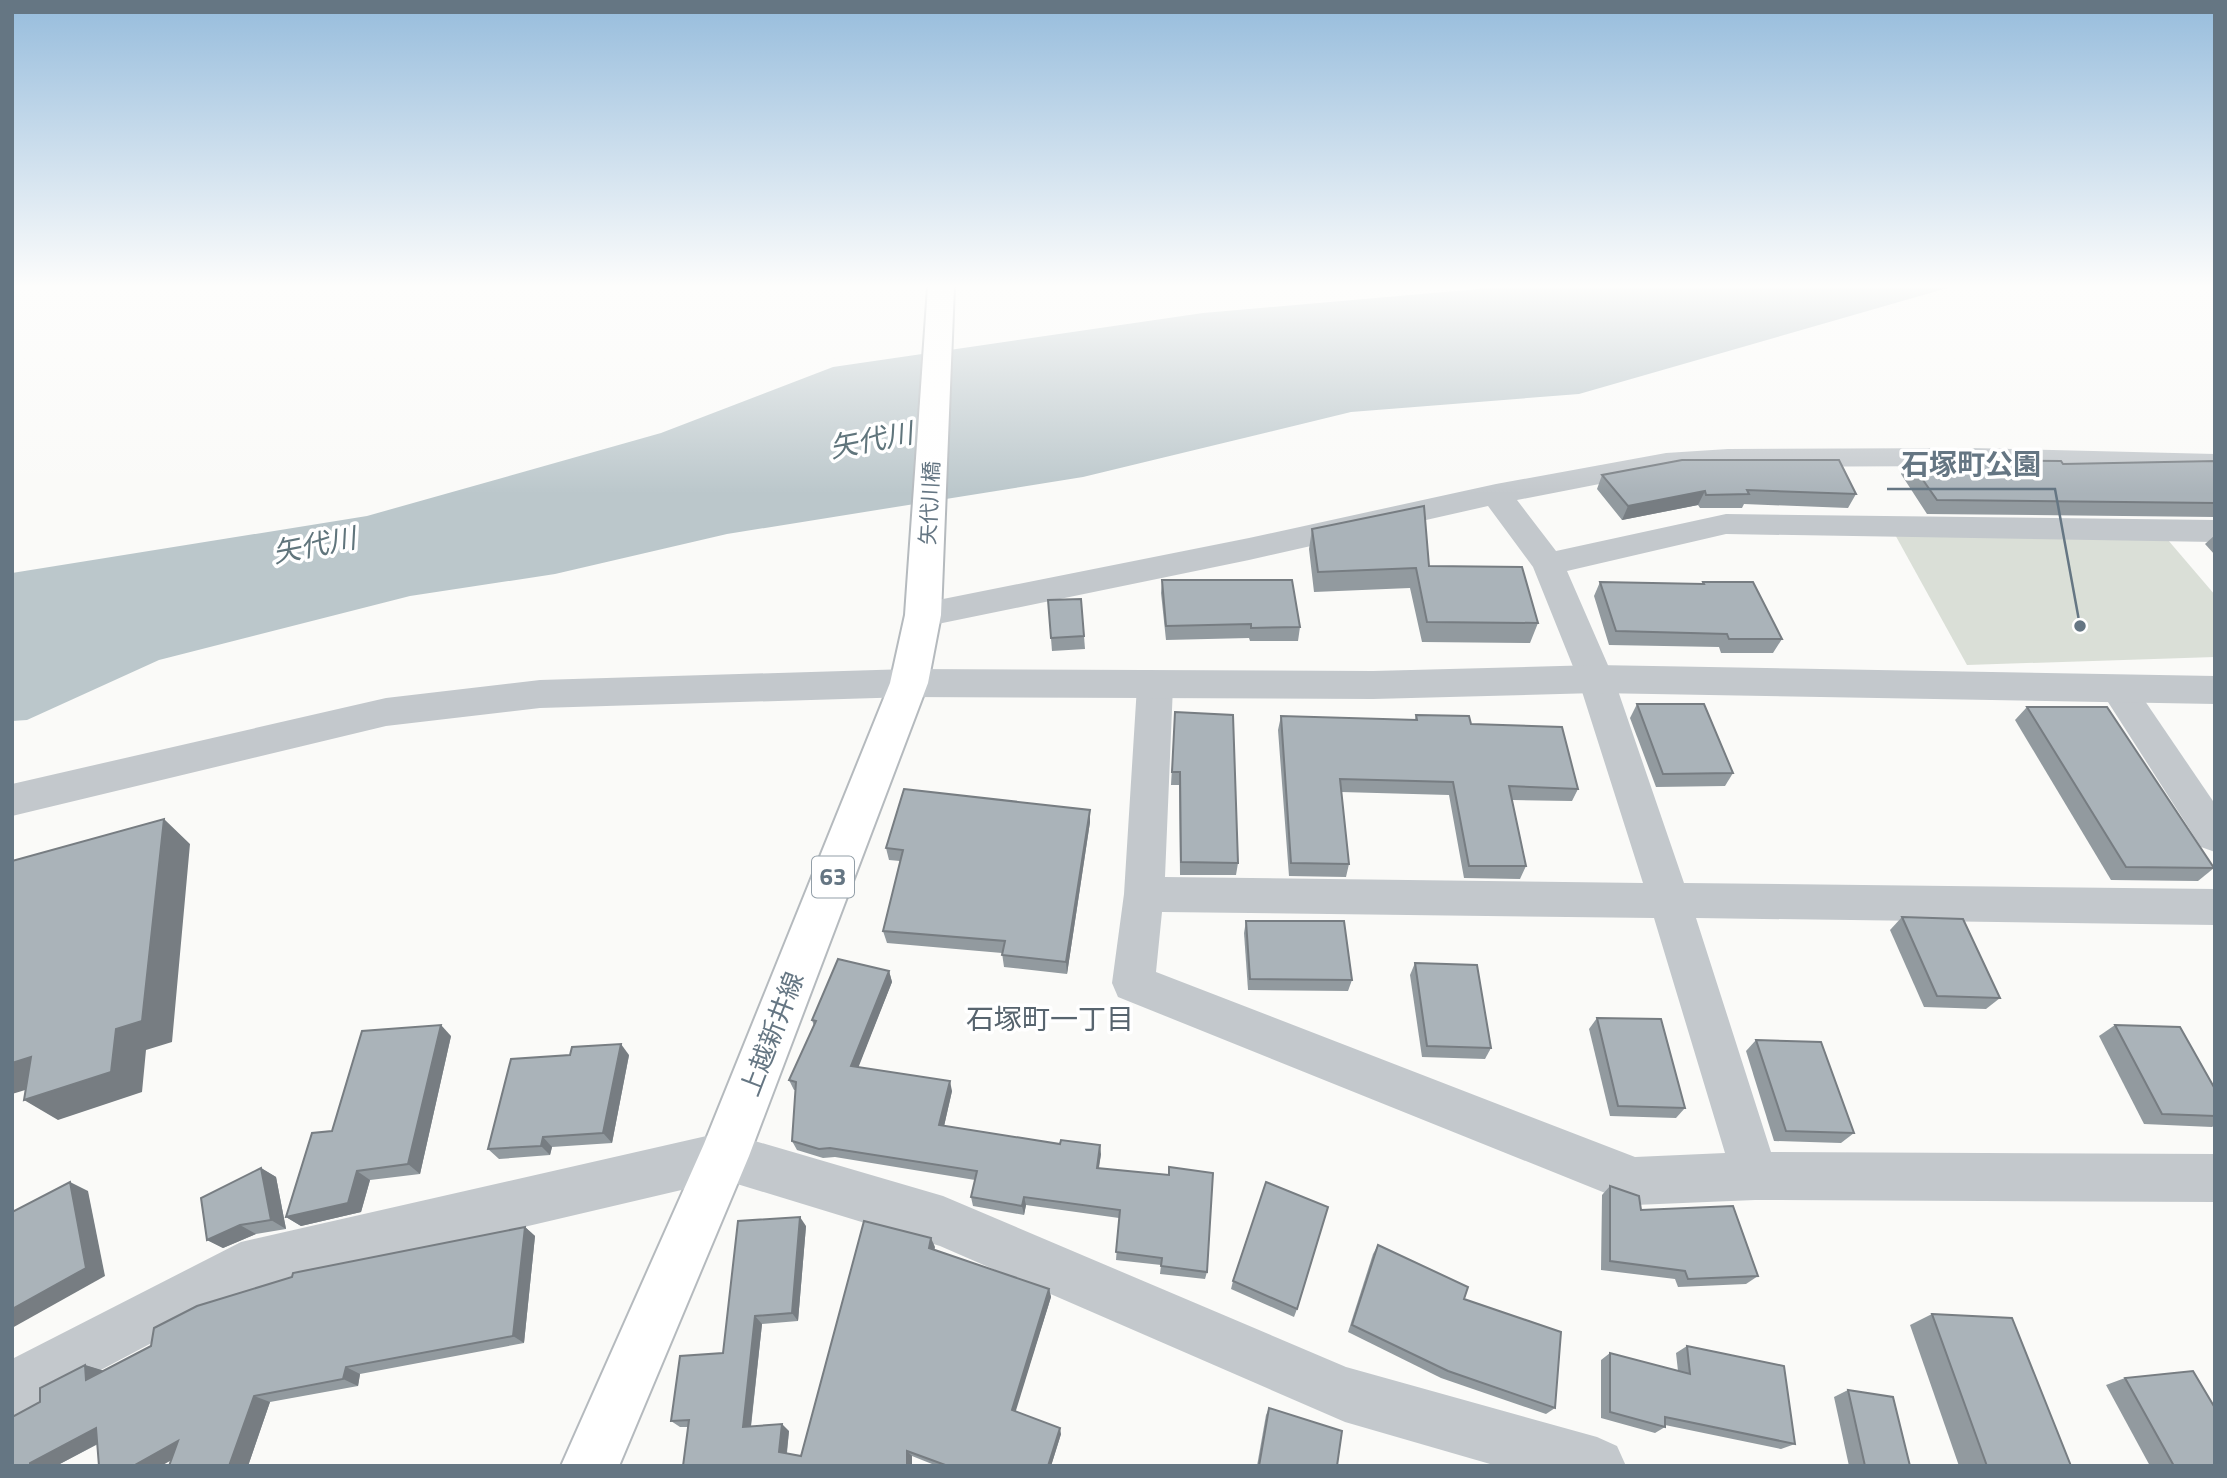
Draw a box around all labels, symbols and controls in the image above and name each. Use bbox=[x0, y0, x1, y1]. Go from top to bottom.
water label: 矢代川 bbox=[826, 410, 919, 469]
callout: 石塚町公園 bbox=[1887, 440, 2055, 489]
text: 石塚町公園 bbox=[1901, 442, 2041, 485]
street label: 矢代川橋 bbox=[911, 460, 947, 546]
water label: 矢代川 bbox=[269, 515, 362, 574]
road number: 63 bbox=[812, 856, 854, 898]
street label: 上越新井線 bbox=[730, 966, 813, 1101]
district label: 石塚町一丁目 bbox=[966, 997, 1134, 1040]

